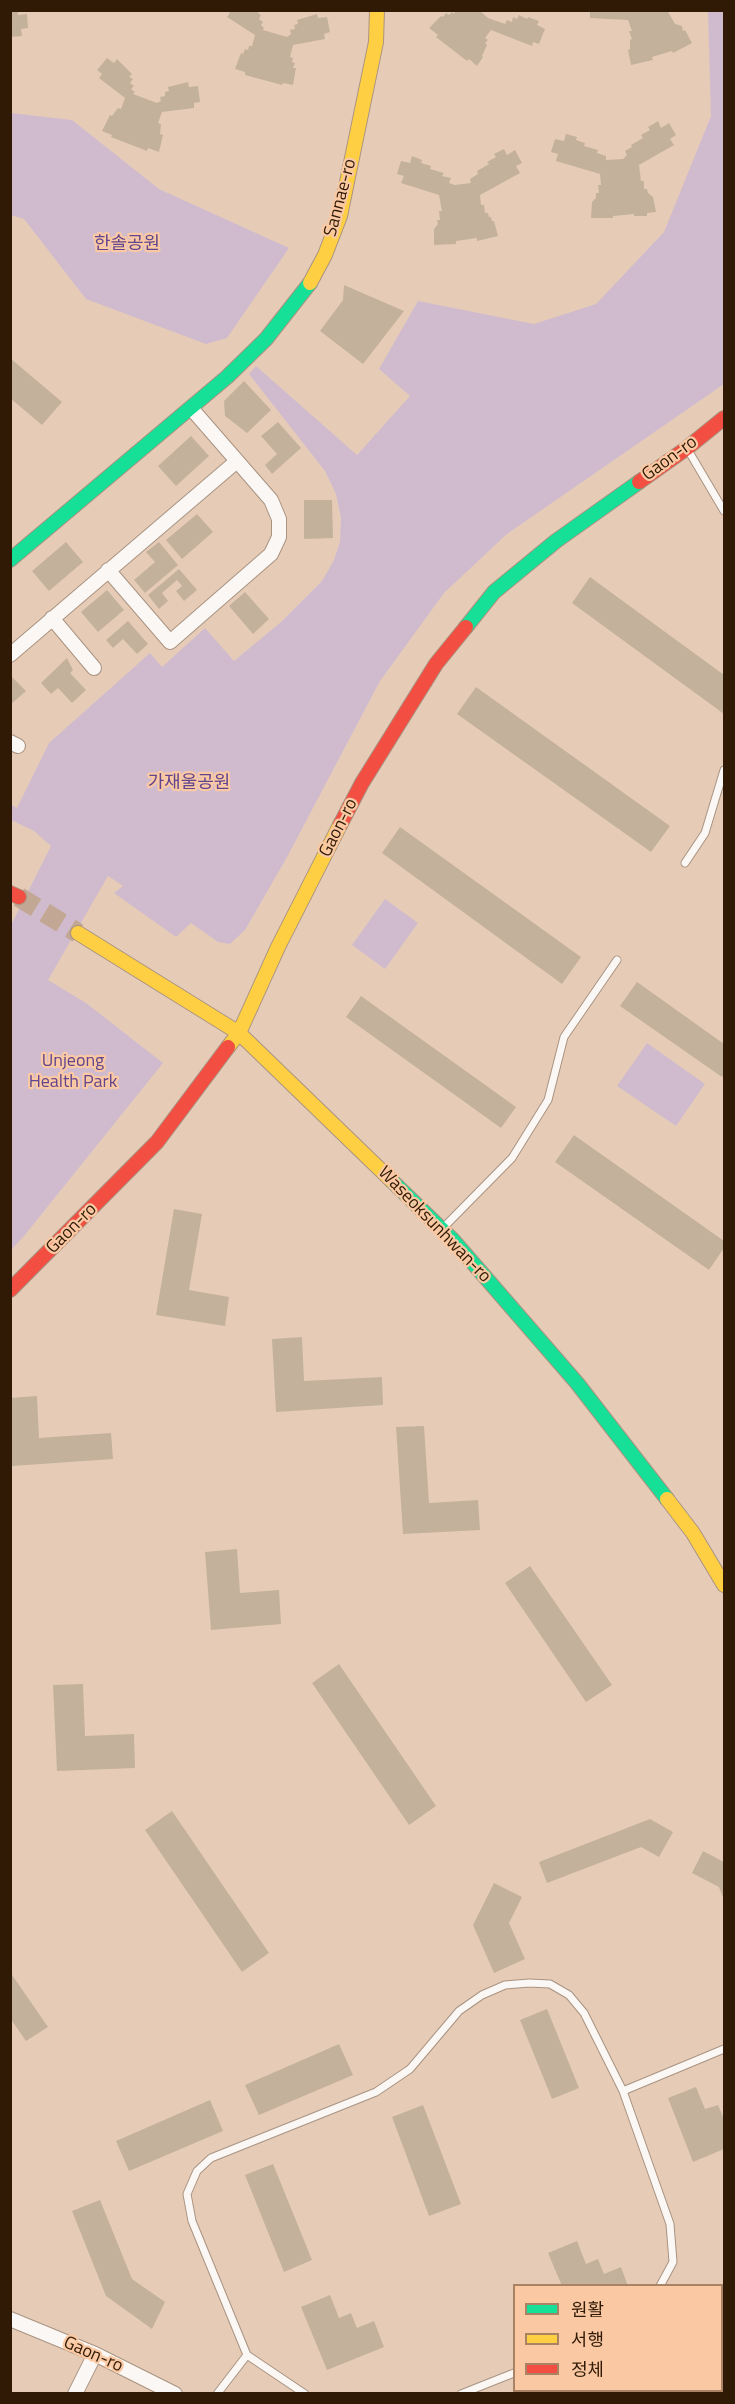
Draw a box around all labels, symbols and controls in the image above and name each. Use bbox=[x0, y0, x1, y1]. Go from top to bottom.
street label: Sannae-ro bbox=[320, 157, 362, 239]
park label: 한솔공원 bbox=[94, 234, 160, 256]
street label: Gaon-ro bbox=[638, 432, 702, 486]
park label: 가재울공원 bbox=[148, 773, 230, 795]
street label: Gaon-ro bbox=[315, 795, 363, 861]
park label: Unjeong Health Park bbox=[29, 1051, 117, 1094]
street label: Waseoksunhwan-ro bbox=[373, 1162, 495, 1288]
street label: Gaon-ro bbox=[42, 1199, 102, 1259]
legend bbox=[513, 2284, 723, 2392]
text: 원활 bbox=[571, 2296, 604, 2323]
text: 서행 bbox=[571, 2326, 604, 2353]
street label: Gaon-ro bbox=[60, 2332, 126, 2378]
text: 정체 bbox=[571, 2356, 604, 2383]

